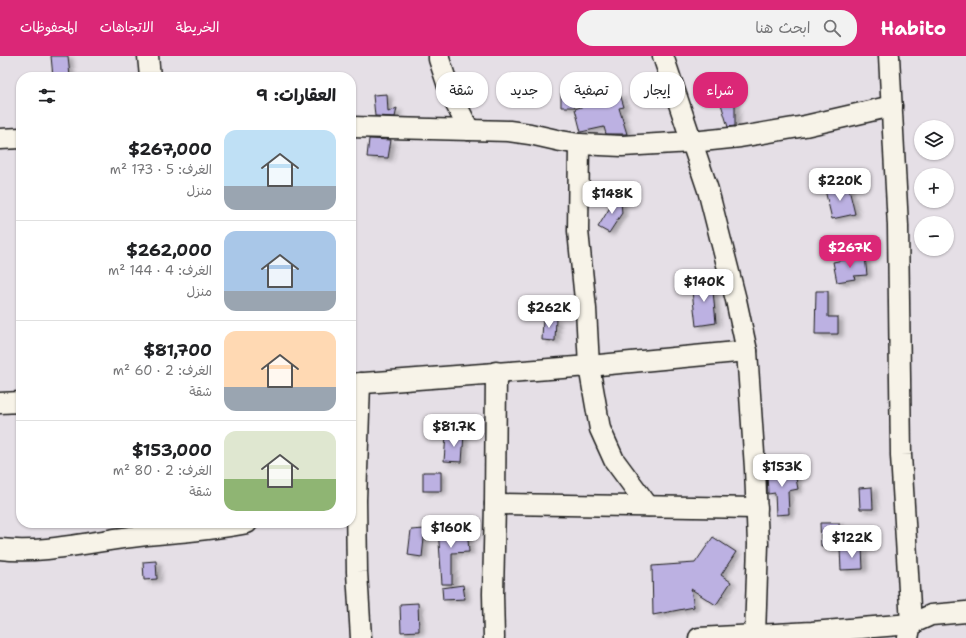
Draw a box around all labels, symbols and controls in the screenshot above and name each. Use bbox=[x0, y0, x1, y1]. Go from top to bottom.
search box bbox=[577, 10, 857, 46]
text: Habito bbox=[881, 16, 946, 41]
icon: search bbox=[821, 17, 843, 39]
text: المحفوظات bbox=[20, 18, 78, 36]
text: الاتجاهات bbox=[100, 18, 154, 36]
text: الخريطة bbox=[176, 18, 219, 36]
text: ابحث هنا bbox=[755, 18, 811, 38]
chip: شقة bbox=[436, 72, 488, 108]
chip: جديد bbox=[496, 72, 552, 108]
chip: تصفية bbox=[560, 72, 622, 108]
chip: إيجار bbox=[630, 72, 685, 108]
chip: شراء bbox=[693, 72, 748, 108]
text: العقارات: 9 bbox=[256, 84, 336, 106]
icon: filters bbox=[36, 85, 58, 107]
map controls bbox=[914, 120, 954, 256]
button: layers bbox=[914, 120, 954, 160]
text: $267,000 bbox=[128, 138, 212, 160]
icon: home bbox=[256, 146, 304, 194]
text: الغرف: 5 · 173 m² bbox=[110, 161, 212, 178]
pin: $220K bbox=[812, 168, 868, 202]
button: + bbox=[914, 168, 954, 208]
text: $220K bbox=[818, 172, 862, 189]
pin: $148K bbox=[584, 181, 640, 215]
text: منزل bbox=[186, 182, 212, 199]
text: $148K bbox=[591, 185, 633, 202]
button: − bbox=[914, 216, 954, 256]
pin: $267K bbox=[822, 235, 878, 269]
text: $262,000 bbox=[126, 239, 212, 261]
text: $267K bbox=[828, 239, 872, 256]
icon: home bbox=[256, 247, 304, 295]
text: الغرف: 4 · 144 m² bbox=[108, 262, 212, 279]
pin: $140K bbox=[676, 269, 732, 303]
text: $140K bbox=[683, 273, 725, 290]
text: منزل bbox=[186, 283, 212, 300]
pin: $262K bbox=[521, 295, 577, 329]
text: $262K bbox=[527, 299, 571, 316]
text: $81,700 bbox=[143, 339, 212, 361]
icon: home bbox=[256, 347, 304, 395]
text: الغرف: 2 · 60 m² bbox=[113, 362, 212, 379]
text: شقة bbox=[189, 383, 212, 400]
pin: $81.7K bbox=[421, 414, 487, 448]
text: $81.7K bbox=[432, 418, 476, 435]
text: $153,000 bbox=[132, 439, 212, 461]
icon: home bbox=[256, 447, 304, 495]
pin: $153K bbox=[754, 454, 810, 488]
text: $153K bbox=[762, 458, 802, 475]
text: الغرف: 2 · 80 m² bbox=[113, 462, 212, 479]
text: شقة bbox=[189, 483, 212, 500]
pin: $160K bbox=[423, 515, 479, 549]
text: $160K bbox=[430, 519, 472, 536]
pin: $122K bbox=[824, 525, 880, 559]
text: $122K bbox=[832, 529, 872, 546]

